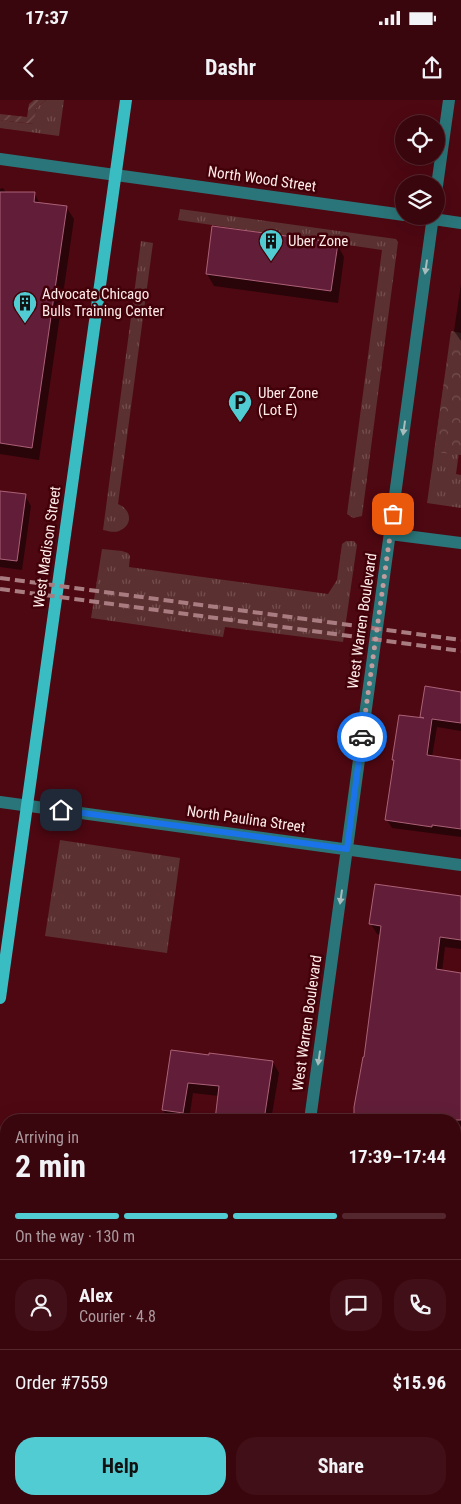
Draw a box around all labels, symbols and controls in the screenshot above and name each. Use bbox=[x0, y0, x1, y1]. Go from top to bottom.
text: 17:37 bbox=[25, 6, 69, 29]
icon: back bbox=[15, 54, 43, 82]
icon: share bbox=[418, 54, 446, 82]
text: Dashr bbox=[205, 55, 256, 80]
map controls bbox=[395, 115, 445, 225]
button: locate bbox=[395, 115, 445, 165]
street label: North Wood Street bbox=[207, 162, 317, 196]
button: layers bbox=[395, 175, 445, 225]
building icon: Uber Zone bbox=[258, 228, 284, 262]
place label: Uber Zone bbox=[288, 232, 348, 250]
one-way arrow bbox=[422, 260, 430, 276]
place label: Advocate Chicago Bulls Training Center bbox=[42, 285, 165, 320]
building icon: Advocate Chicago Bulls Training Center bbox=[12, 290, 38, 324]
place label: Uber Zone (Lot E) bbox=[258, 384, 318, 419]
parking icon: Uber Zone (Lot E) bbox=[227, 389, 253, 423]
one-way arrow bbox=[400, 421, 408, 437]
street label: West Madison Street bbox=[30, 485, 64, 609]
pin bbox=[372, 493, 414, 535]
icon: bag bbox=[379, 500, 407, 528]
street label: West Warren Boulevard bbox=[344, 552, 380, 690]
courier bbox=[337, 712, 387, 762]
icon: car bbox=[348, 723, 376, 751]
pin bbox=[40, 789, 82, 831]
icon: home bbox=[47, 796, 75, 824]
street label: North Paulina Street bbox=[186, 802, 306, 836]
one-way arrow bbox=[337, 890, 345, 906]
street label: West Warren Boulevard bbox=[289, 954, 325, 1092]
one-way arrow bbox=[315, 1051, 323, 1067]
text: Arriving in bbox=[15, 1128, 79, 1147]
text: 17:39–17:44 bbox=[348, 1145, 446, 1168]
text: 2 min bbox=[15, 1147, 86, 1185]
text: On the way · 130 m bbox=[15, 1227, 135, 1246]
button: person bbox=[15, 1279, 67, 1331]
button: chat bbox=[330, 1279, 382, 1331]
button: phone bbox=[394, 1279, 446, 1331]
text: Alex bbox=[79, 1284, 113, 1307]
text: Courier · 4.8 bbox=[79, 1307, 156, 1326]
text: Order #7559 bbox=[15, 1371, 108, 1394]
text: $15.96 bbox=[392, 1371, 446, 1394]
button: Help bbox=[15, 1437, 226, 1495]
button: Share bbox=[236, 1437, 446, 1495]

